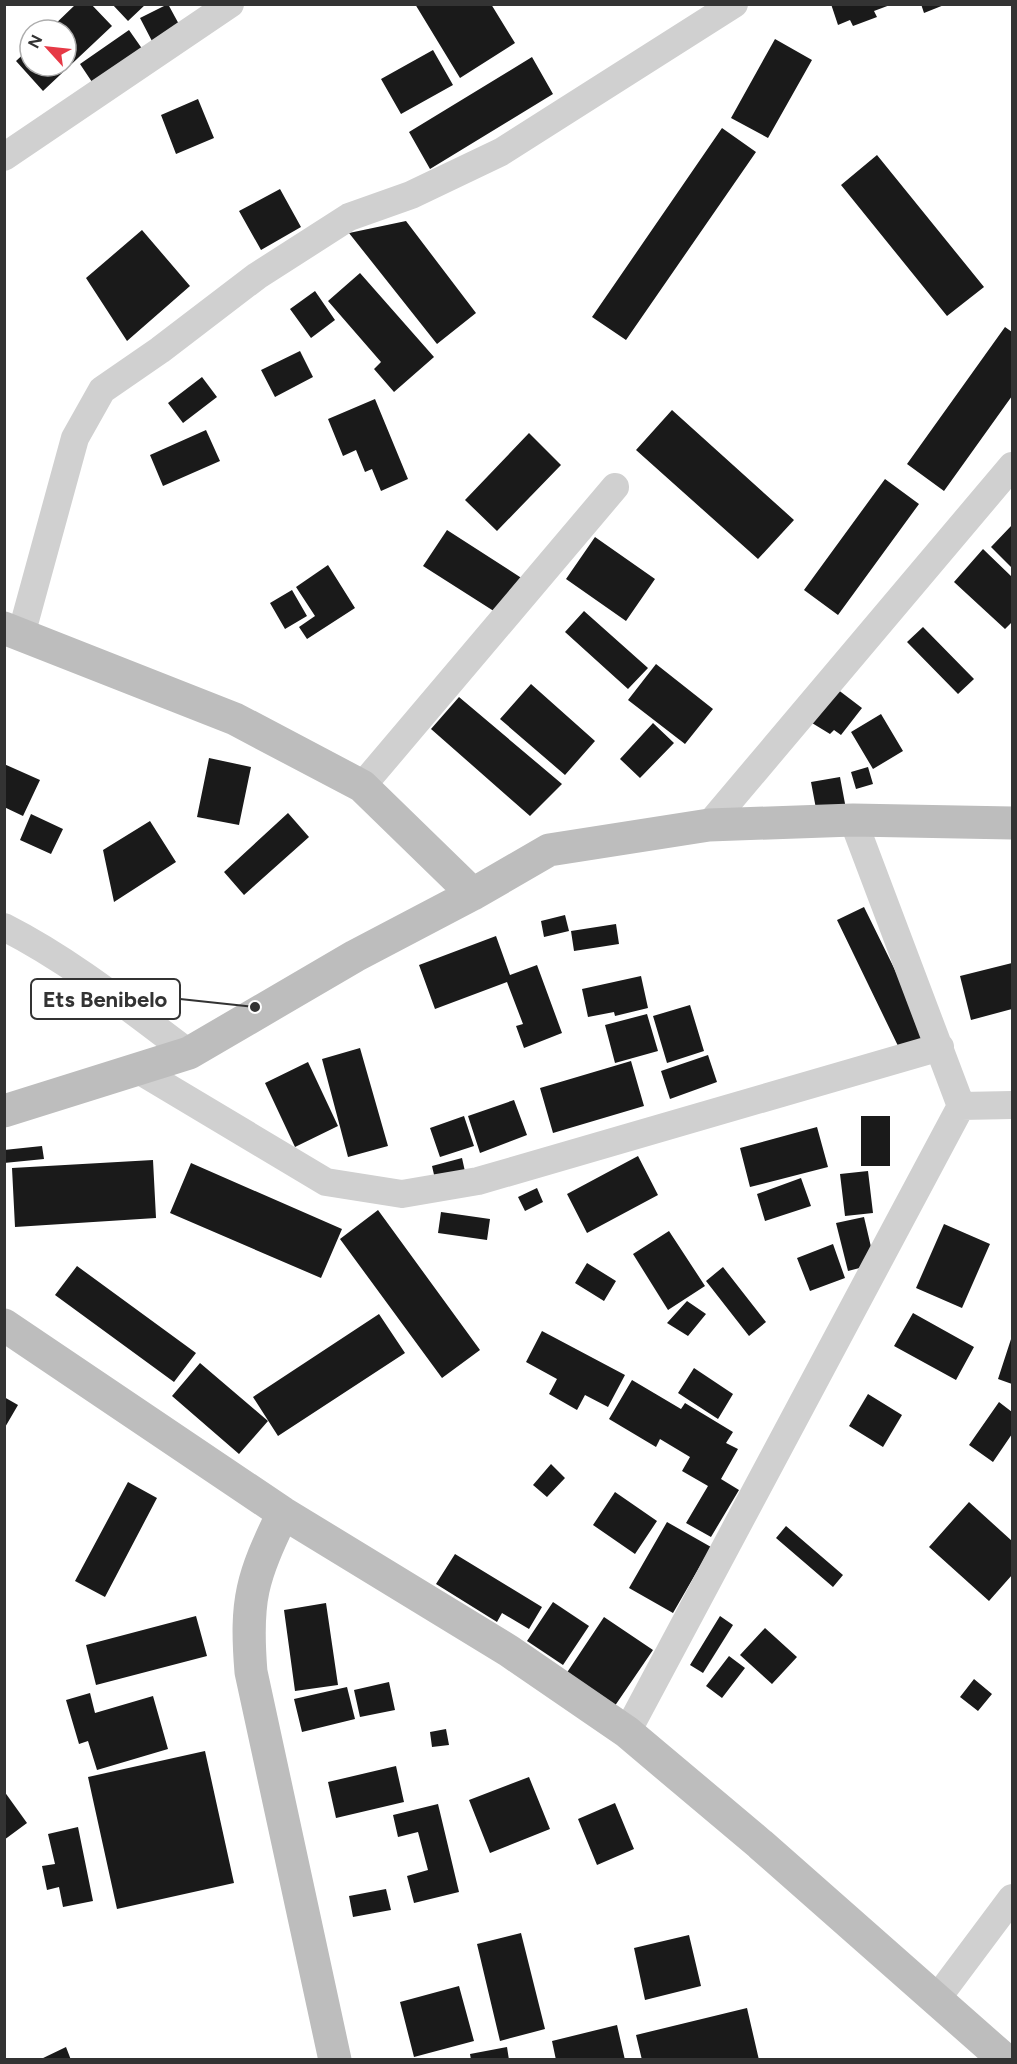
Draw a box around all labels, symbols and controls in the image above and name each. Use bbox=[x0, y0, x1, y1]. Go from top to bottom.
north arrow bbox=[18, 18, 78, 78]
text: N bbox=[24, 32, 46, 51]
callout: Ets Benibelo bbox=[31, 979, 180, 1019]
text: Ets Benibelo bbox=[43, 986, 168, 1013]

